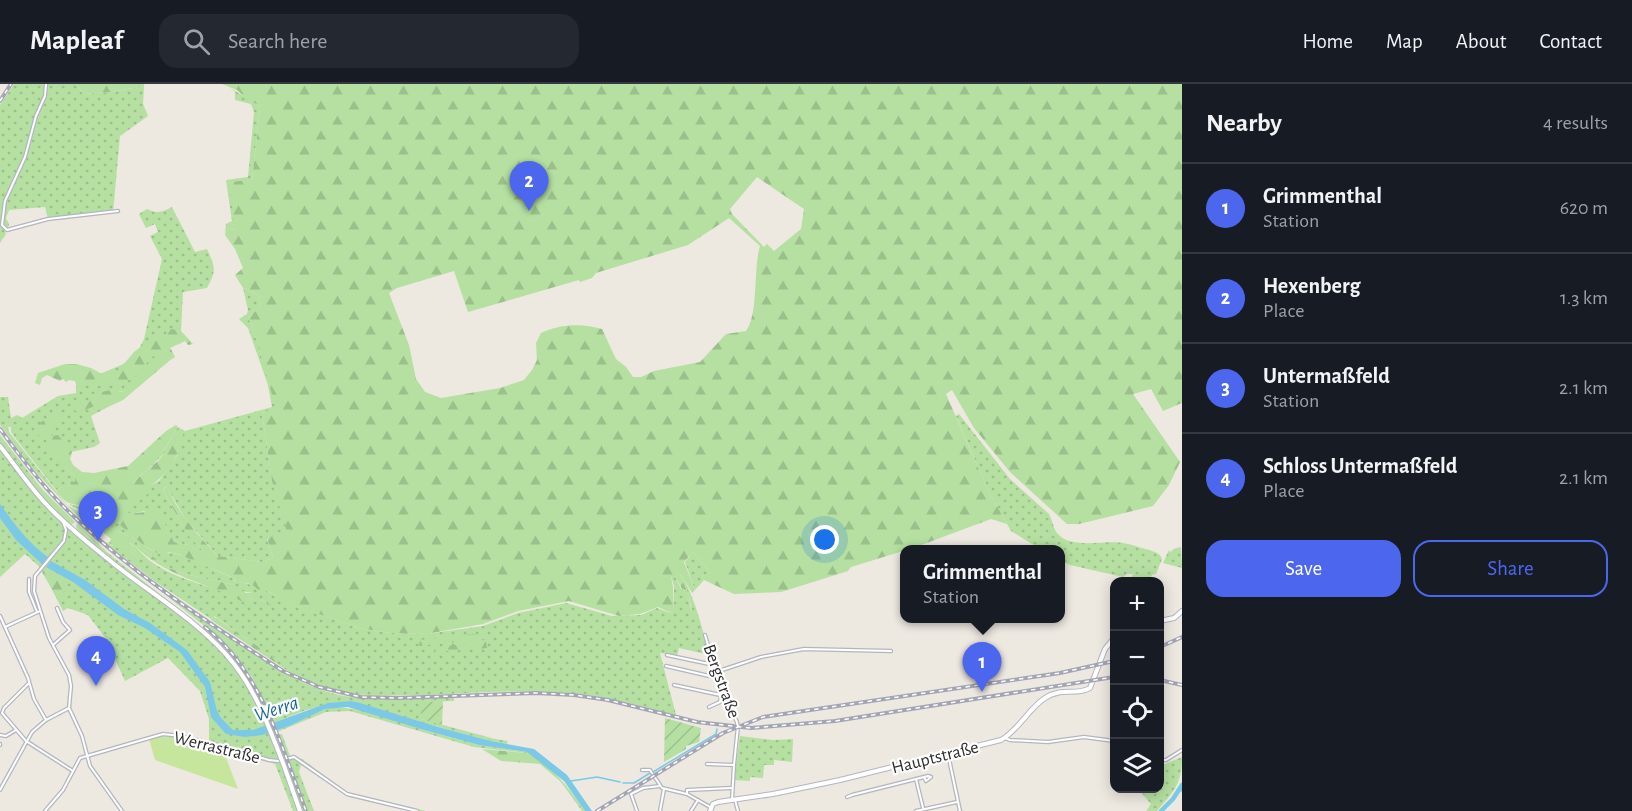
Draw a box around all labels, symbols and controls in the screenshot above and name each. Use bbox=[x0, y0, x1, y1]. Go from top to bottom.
search box bbox=[159, 14, 579, 68]
icon: search bbox=[180, 25, 213, 58]
text: Mapleaf bbox=[30, 27, 123, 55]
text: Search here bbox=[228, 30, 327, 52]
text: Home bbox=[1302, 31, 1353, 52]
text: Map bbox=[1386, 31, 1423, 52]
text: About bbox=[1456, 31, 1506, 52]
text: Contact bbox=[1539, 31, 1602, 52]
text: Nearby bbox=[1206, 110, 1282, 136]
text: 4 results bbox=[1543, 113, 1608, 133]
pin: 2 bbox=[510, 162, 548, 211]
text: Grimmenthal bbox=[1263, 185, 1382, 207]
text: 1 bbox=[1222, 198, 1229, 218]
text: 620 m bbox=[1560, 198, 1608, 218]
text: Station bbox=[1263, 211, 1319, 231]
text: Hexenberg bbox=[1263, 275, 1361, 297]
text: 2 bbox=[1221, 288, 1230, 308]
text: 1.3 km bbox=[1560, 288, 1608, 308]
text: Place bbox=[1263, 301, 1304, 321]
text: Untermaßfeld bbox=[1263, 365, 1390, 387]
text: 3 bbox=[1221, 378, 1230, 398]
text: 2.1 km bbox=[1559, 378, 1608, 398]
text: Station bbox=[1263, 391, 1319, 411]
text: Schloss Untermaßfeld bbox=[1263, 455, 1457, 477]
text: 4 bbox=[1220, 468, 1231, 488]
text: 2.1 km bbox=[1559, 468, 1608, 488]
text: Place bbox=[1263, 481, 1304, 501]
pin: 3 bbox=[78, 492, 118, 541]
your location bbox=[810, 525, 839, 554]
button: Save bbox=[1206, 540, 1401, 597]
button: Share bbox=[1413, 540, 1608, 597]
popup bbox=[900, 545, 1065, 623]
text: Grimmenthal bbox=[923, 561, 1042, 583]
map controls bbox=[1110, 577, 1164, 793]
button: + bbox=[1110, 577, 1164, 631]
text: Station bbox=[923, 587, 979, 607]
button: − bbox=[1110, 631, 1164, 685]
pin: 4 bbox=[76, 636, 116, 686]
street label: Bergstraße bbox=[699, 642, 743, 721]
pin: 1 bbox=[962, 642, 1002, 692]
button: locate bbox=[1110, 685, 1164, 739]
water label: Werra bbox=[252, 692, 301, 725]
street label: Werrastraße bbox=[172, 729, 262, 767]
street label: Hauptstraße bbox=[890, 738, 981, 777]
button: layers bbox=[1110, 739, 1164, 793]

